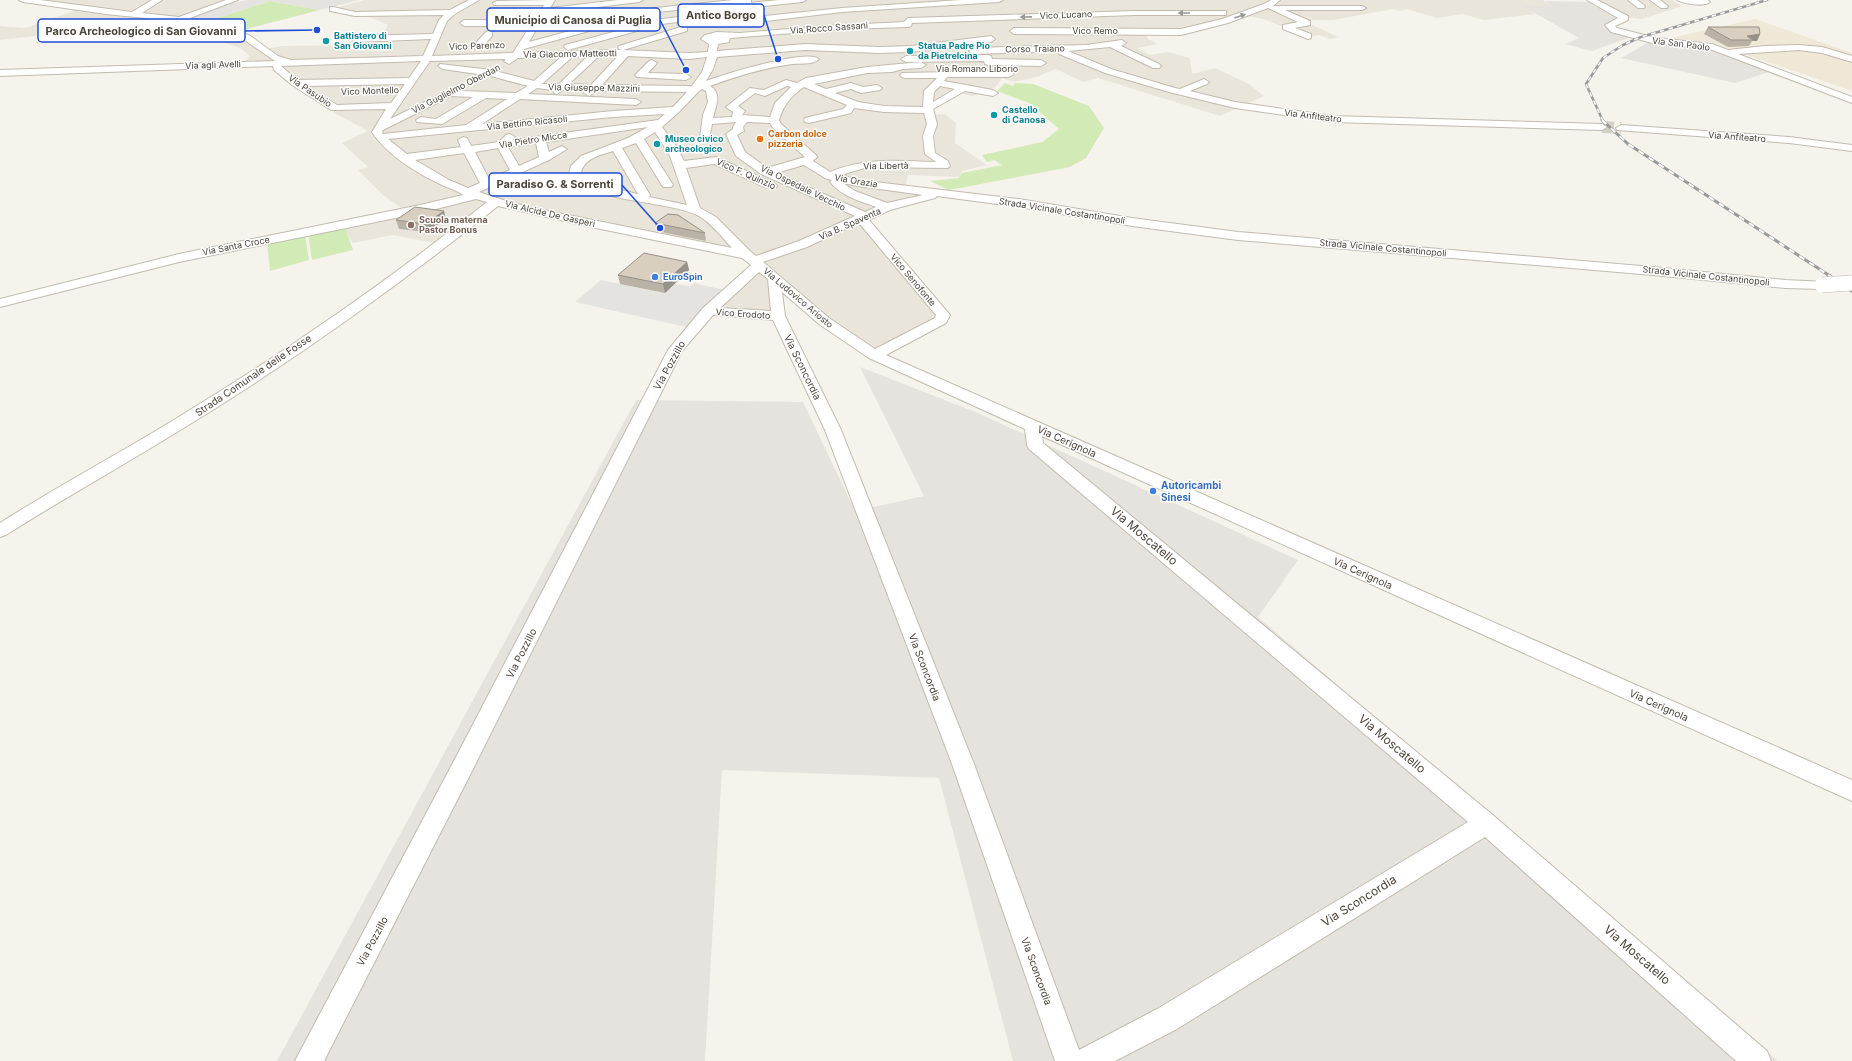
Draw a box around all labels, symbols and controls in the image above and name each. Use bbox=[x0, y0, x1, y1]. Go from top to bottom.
callout: Antico Borgo bbox=[678, 4, 764, 27]
callout: Municipio di Canosa di Puglia bbox=[487, 8, 660, 31]
text: Antico Borgo bbox=[686, 8, 756, 22]
street label: Vico Lucano bbox=[1039, 8, 1093, 21]
one-way arrow bbox=[1177, 10, 1190, 16]
one-way arrow bbox=[1234, 12, 1246, 18]
text: Municipio di Canosa di Puglia bbox=[494, 13, 652, 27]
one-way arrow bbox=[1020, 13, 1032, 20]
callout: Parco Archeologico di San Giovanni bbox=[38, 19, 245, 42]
street label: Via Rocco Sassani bbox=[790, 19, 868, 36]
text: Parco Archeologico di San Giovanni bbox=[46, 24, 236, 38]
street label: Vico Remo bbox=[1072, 25, 1118, 36]
place label: Battistero di San Giovanni bbox=[334, 30, 392, 51]
street label: Via San Paolo bbox=[1651, 34, 1711, 53]
marker: Battistero di San Giovanni bbox=[321, 36, 331, 46]
street label: Vico Parenzo bbox=[449, 39, 505, 52]
place label: Statua Padre Pio da Pietrelcina bbox=[918, 40, 991, 61]
street label: Corso Traiano bbox=[1005, 42, 1065, 55]
marker: Statua Padre Pio da Pietrelcina bbox=[905, 46, 915, 56]
street label: Via Giacomo Matteotti bbox=[523, 47, 617, 60]
street label: Via agli Avelli bbox=[185, 58, 241, 71]
street label: Via Guglielmo Oberdan bbox=[410, 61, 502, 116]
street label: Via Romano Liborio bbox=[936, 63, 1018, 74]
street label: Via Pasubio bbox=[287, 72, 334, 109]
street label: Via Giuseppe Mazzini bbox=[548, 81, 640, 94]
street label: Vico Montello bbox=[341, 84, 399, 97]
place label: Castello di Canosa bbox=[1002, 104, 1046, 125]
street label: Via Anfiteatro bbox=[1284, 107, 1342, 124]
marker: Castello di Canosa bbox=[989, 110, 999, 120]
street label: Via Bettino Ricasoli bbox=[486, 113, 568, 132]
place label: Carbon dolce pizzeria bbox=[768, 128, 828, 149]
street label: Via Pietro Micca bbox=[498, 129, 568, 150]
street label: Via Anfiteatro bbox=[1708, 129, 1766, 144]
place label: Museo civico archeologico bbox=[665, 133, 724, 154]
marker: Carbon dolce pizzeria bbox=[755, 134, 765, 144]
marker: Museo civico archeologico bbox=[652, 139, 662, 149]
street label: Vico F. Quinzio bbox=[715, 156, 778, 192]
street label: Via Libertà bbox=[863, 160, 909, 171]
street label: Via Ospedale Vecchio bbox=[759, 162, 847, 213]
street label: Via Orazia bbox=[834, 171, 878, 190]
callout: Paradiso G. & Sorrenti bbox=[489, 173, 622, 196]
text: Paradiso G. & Sorrenti bbox=[497, 177, 613, 191]
street label: Strada Vicinale Costantinopoli bbox=[998, 195, 1126, 226]
street label: Via Alcide De Gasperi bbox=[504, 198, 596, 229]
street label: Via B. Spaventa bbox=[817, 205, 883, 242]
place label: Scuola materna Pastor Bonus bbox=[419, 214, 488, 235]
marker: Scuola materna Pastor Bonus bbox=[406, 220, 416, 230]
street label: Via Santa Croce bbox=[201, 234, 270, 257]
street label: Strada Vicinale Costantinopoli bbox=[1319, 236, 1447, 259]
street label: Vico Senofonte bbox=[888, 251, 939, 308]
street label: Strada Vicinale Costantinopoli bbox=[1642, 263, 1770, 288]
street label: Via Ludovico Ariosto bbox=[761, 265, 835, 330]
place label: EuroSpin bbox=[663, 271, 703, 282]
marker: EuroSpin bbox=[650, 272, 660, 282]
street label: Vico Erodoto bbox=[715, 306, 771, 321]
street label: Strada Comunale delle Fosse bbox=[193, 331, 313, 418]
street label: Via Sconcordia bbox=[782, 332, 824, 402]
street label: Via Pozzillo bbox=[651, 338, 687, 392]
street label: Via Cerignola bbox=[1036, 423, 1098, 459]
place label: Autoricambi Sinesi bbox=[1161, 479, 1221, 503]
marker: Autoricambi Sinesi bbox=[1148, 486, 1158, 496]
street label: Via Moscatello bbox=[1108, 503, 1181, 568]
street label: Via Cerignola bbox=[1332, 555, 1394, 591]
street label: Via Pozzillo bbox=[503, 626, 539, 680]
street label: Via Sconcordia bbox=[907, 632, 943, 702]
street label: Via Cerignola bbox=[1628, 687, 1690, 723]
street label: Via Moscatello bbox=[1356, 711, 1429, 776]
street label: Via Sconcordia bbox=[1319, 872, 1399, 930]
street label: Via Pozzillo bbox=[354, 914, 390, 968]
street label: Via Moscatello bbox=[1601, 922, 1674, 988]
street label: Via Sconcordia bbox=[1019, 935, 1055, 1007]

